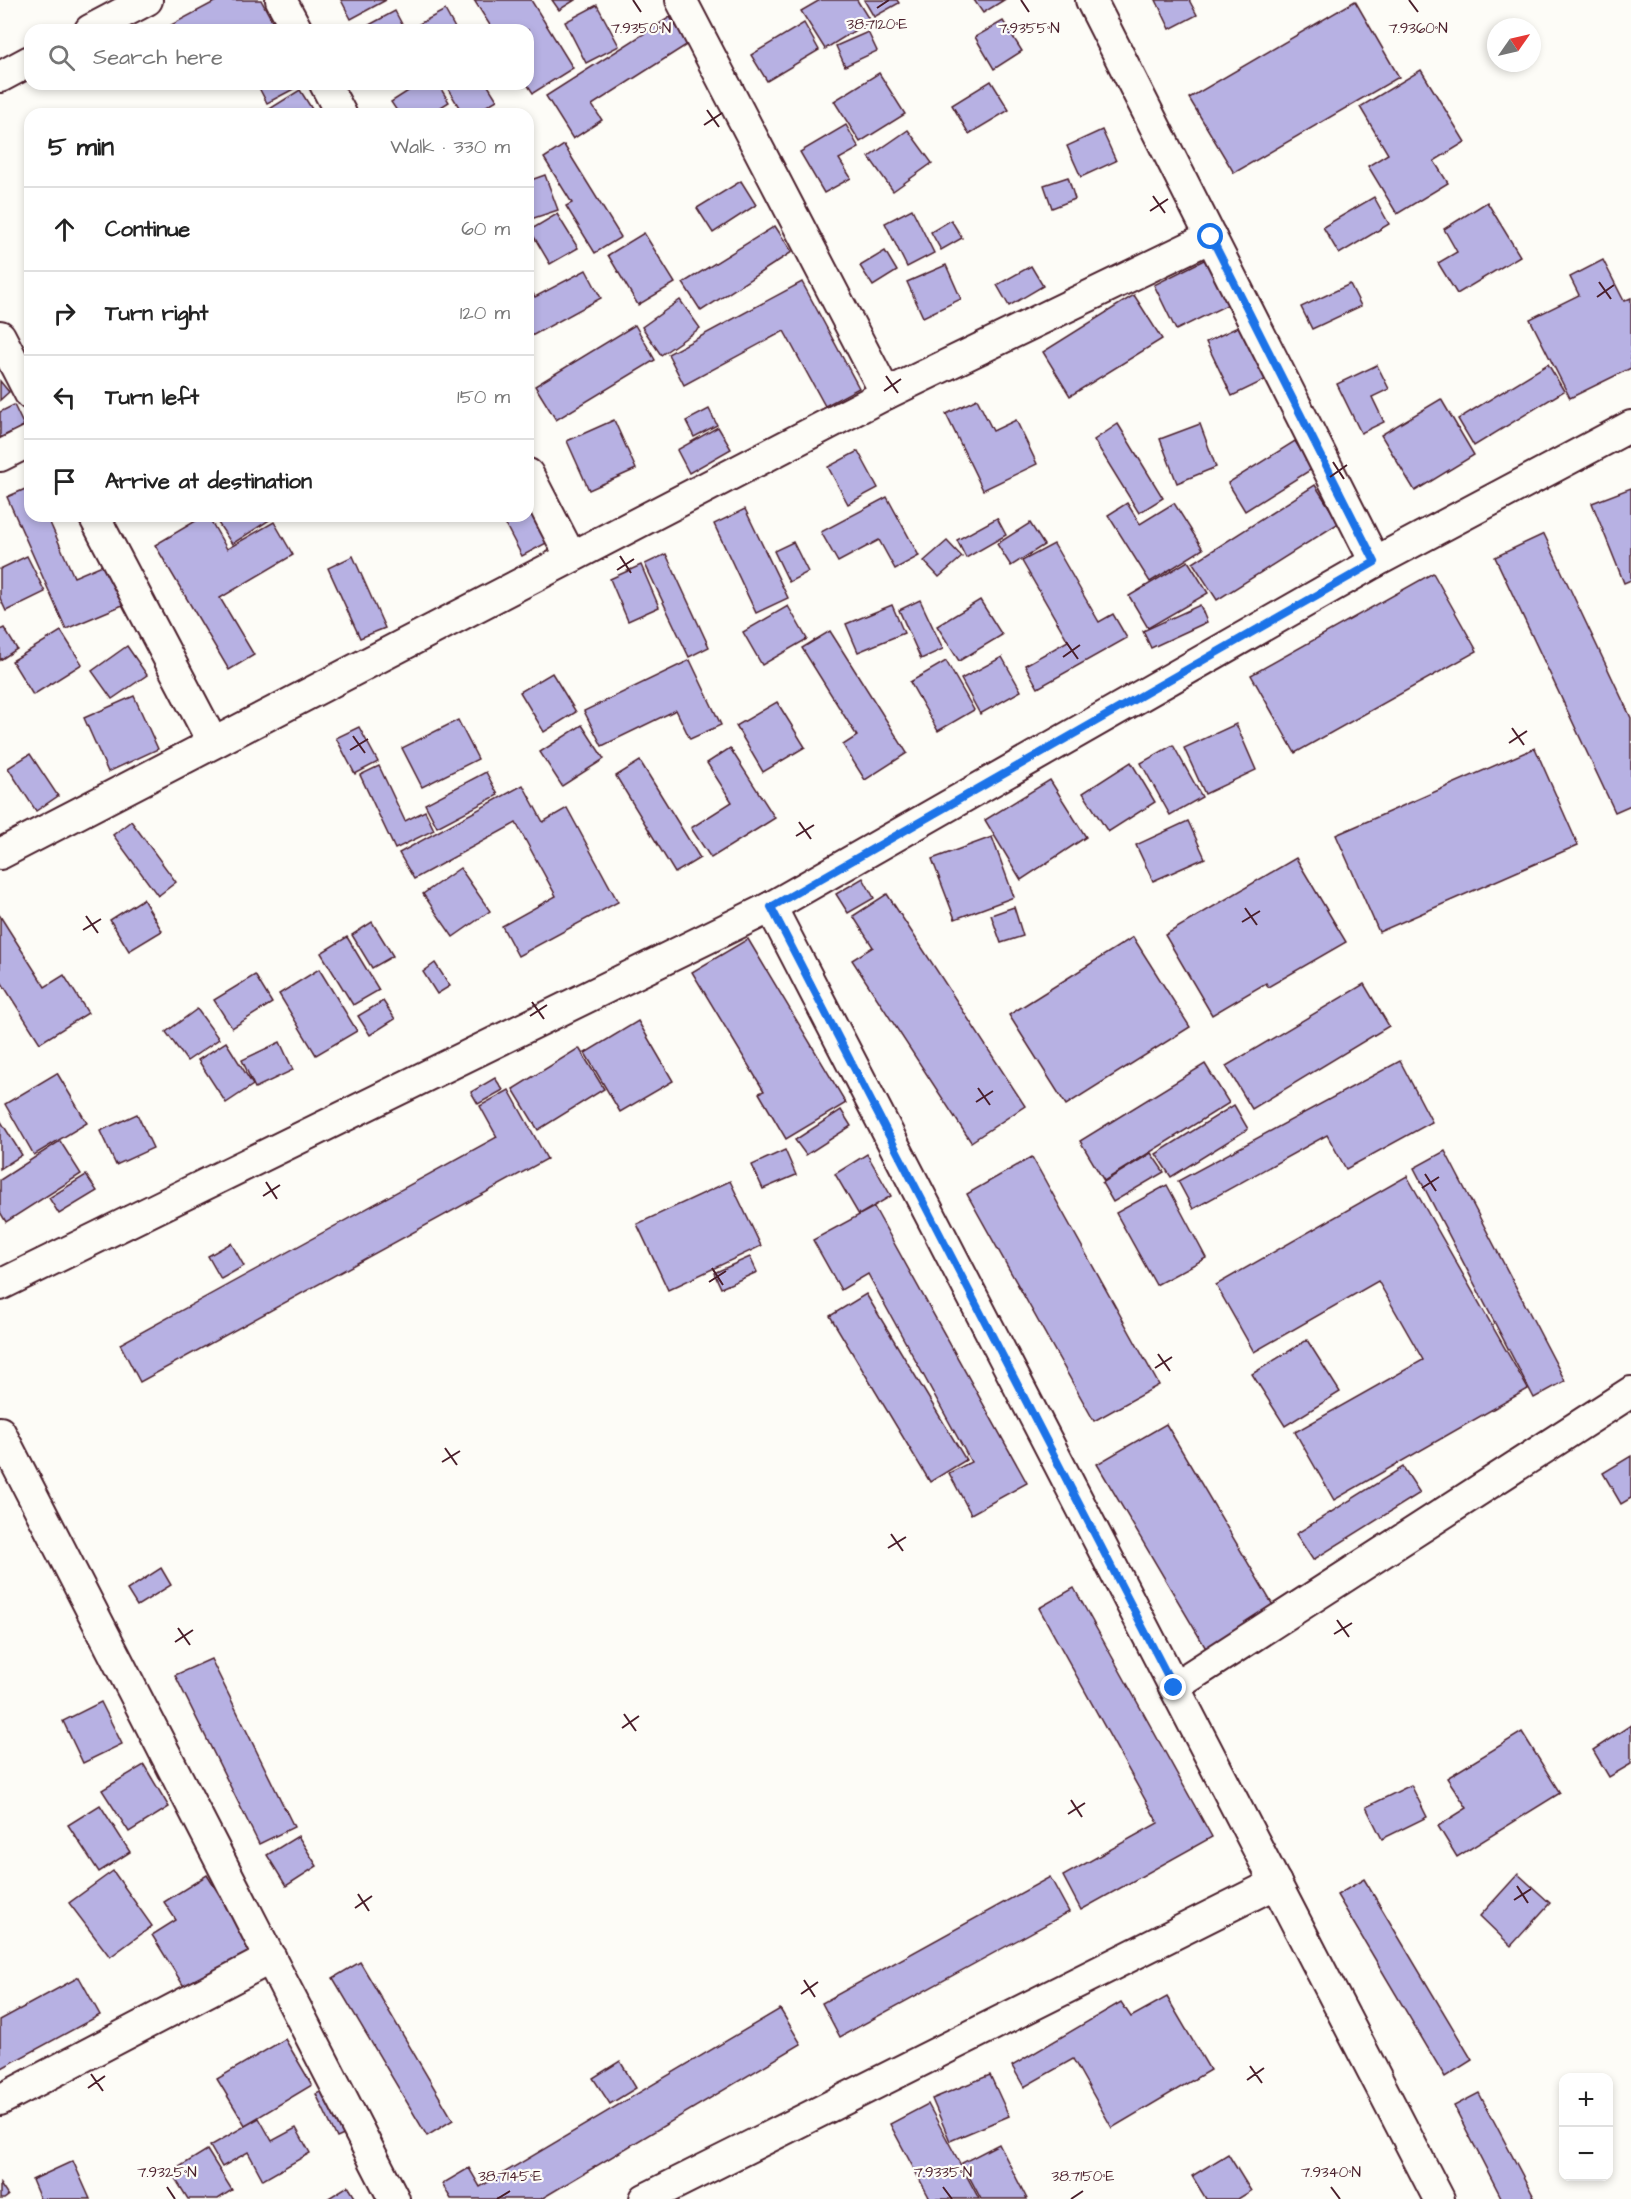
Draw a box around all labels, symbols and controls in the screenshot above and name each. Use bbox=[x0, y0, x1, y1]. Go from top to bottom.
text: 38.7120°E bbox=[847, 14, 908, 35]
text: 7.9350°N bbox=[611, 18, 671, 39]
text: 7.9355°N bbox=[998, 18, 1060, 39]
text: 7.9360°N bbox=[1388, 18, 1448, 39]
north arrow bbox=[1487, 18, 1541, 72]
search box bbox=[24, 24, 534, 90]
icon: search bbox=[45, 41, 78, 74]
text: Search here bbox=[93, 42, 223, 73]
text: 5 min bbox=[48, 129, 114, 165]
text: Walk · 330 m bbox=[390, 133, 510, 161]
icon: ahead bbox=[48, 213, 81, 246]
text: Continue bbox=[105, 214, 190, 245]
text: 60 m bbox=[461, 215, 510, 243]
route start bbox=[1197, 223, 1223, 249]
icon: right bbox=[48, 297, 81, 330]
text: Turn right bbox=[105, 298, 208, 329]
text: 120 m bbox=[460, 299, 510, 327]
icon: left bbox=[48, 381, 81, 414]
text: Turn left bbox=[105, 382, 199, 413]
text: 150 m bbox=[457, 383, 510, 411]
icon: arrive bbox=[48, 465, 81, 498]
text: Arrive at destination bbox=[105, 466, 312, 497]
route end bbox=[1160, 1674, 1186, 1700]
map controls bbox=[1559, 2073, 1613, 2181]
button: + bbox=[1559, 2073, 1613, 2127]
button: − bbox=[1559, 2127, 1613, 2181]
text: 7.9325°N bbox=[137, 2162, 197, 2183]
text: 7.9335°N bbox=[914, 2162, 972, 2183]
text: 7.9340°N bbox=[1301, 2162, 1361, 2183]
text: 38.7145°E bbox=[478, 2166, 542, 2187]
text: 38.7150°E bbox=[1052, 2166, 1115, 2187]

